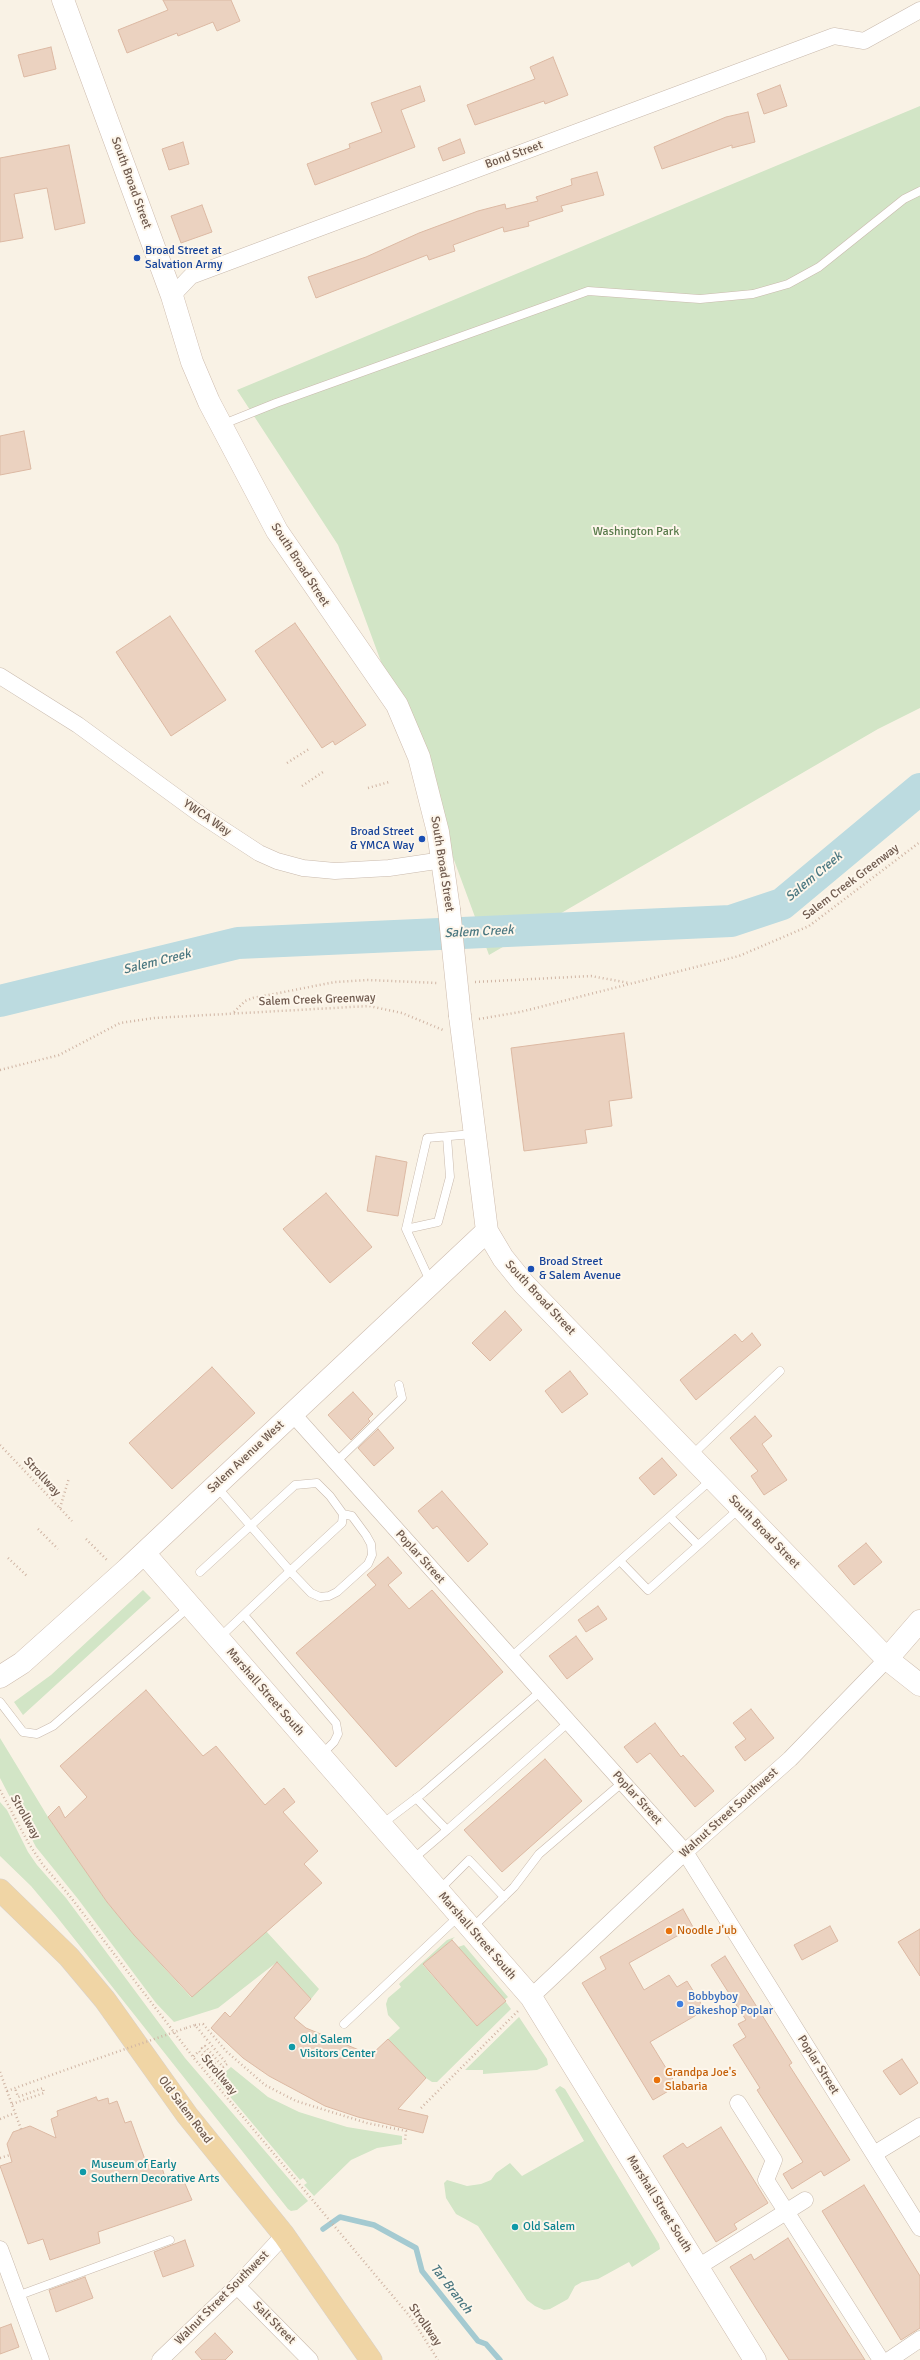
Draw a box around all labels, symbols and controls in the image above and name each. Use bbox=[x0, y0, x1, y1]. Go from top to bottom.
street label: South Broad Street bbox=[108, 135, 154, 231]
street label: Bond Street bbox=[483, 138, 545, 172]
place label: Broad Street at Salvation Army bbox=[145, 244, 222, 272]
marker: Broad Street at Salvation Army bbox=[132, 253, 142, 263]
street label: South Broad Street bbox=[268, 521, 332, 609]
park label: Washington Park bbox=[593, 525, 679, 539]
street label: YWCA Way bbox=[180, 797, 234, 839]
street label: South Broad Street bbox=[427, 815, 457, 913]
place label: Broad Street & YMCA Way bbox=[350, 825, 414, 853]
marker: Broad Street & YMCA Way bbox=[417, 834, 427, 844]
street label: Salem Creek Greenway bbox=[800, 841, 902, 923]
water label: Salem Creek bbox=[782, 849, 846, 905]
water label: Salem Creek bbox=[444, 922, 514, 942]
water label: Salem Creek bbox=[122, 946, 192, 978]
street label: Salem Creek Greenway bbox=[258, 991, 376, 1009]
place label: Broad Street & Salem Avenue bbox=[539, 1255, 621, 1283]
street label: South Broad Street bbox=[502, 1258, 578, 1338]
marker: Broad Street & Salem Avenue bbox=[526, 1264, 536, 1274]
street label: Salem Avenue West bbox=[205, 1418, 287, 1496]
street label: Strollway bbox=[20, 1454, 64, 1500]
street label: South Broad Street bbox=[725, 1492, 803, 1572]
street label: Poplar Street bbox=[392, 1527, 448, 1587]
street label: Marshall Street South bbox=[223, 1645, 307, 1739]
street label: Walnut Street Southwest bbox=[677, 1765, 781, 1861]
street label: Poplar Street bbox=[609, 1768, 665, 1828]
street label: Strollway bbox=[7, 1792, 43, 1842]
street label: Marshall Street South bbox=[435, 1889, 519, 1983]
place label: Noodle J'ub bbox=[677, 1924, 737, 1938]
marker: Noodle J'ub bbox=[664, 1926, 674, 1936]
place label: Bobbyboy Bakeshop Poplar bbox=[688, 1990, 773, 2018]
marker: Bobbyboy Bakeshop Poplar bbox=[675, 1999, 685, 2009]
place label: Old Salem Visitors Center bbox=[300, 2033, 375, 2061]
street label: Poplar Street bbox=[794, 2033, 842, 2097]
marker: Old Salem Visitors Center bbox=[287, 2042, 297, 2052]
street label: Strollway bbox=[198, 2052, 240, 2098]
place label: Grandpa Joe's Slabaria bbox=[665, 2066, 736, 2094]
street label: Old Salem Road bbox=[155, 2074, 215, 2146]
marker: Grandpa Joe's Slabaria bbox=[652, 2075, 662, 2085]
street label: Marshall Street South bbox=[623, 2153, 695, 2255]
place label: Museum of Early Southern Decorative Arts bbox=[91, 2158, 220, 2186]
marker: Museum of Early Southern Decorative Arts bbox=[78, 2167, 88, 2177]
place label: Old Salem bbox=[523, 2220, 575, 2234]
marker: Old Salem bbox=[510, 2222, 520, 2232]
street label: Walnut Street Southwest bbox=[172, 2248, 272, 2348]
water label: Tar Branch bbox=[427, 2261, 475, 2317]
street label: Salt Street bbox=[250, 2299, 298, 2347]
street label: Strollway bbox=[405, 2301, 445, 2349]

